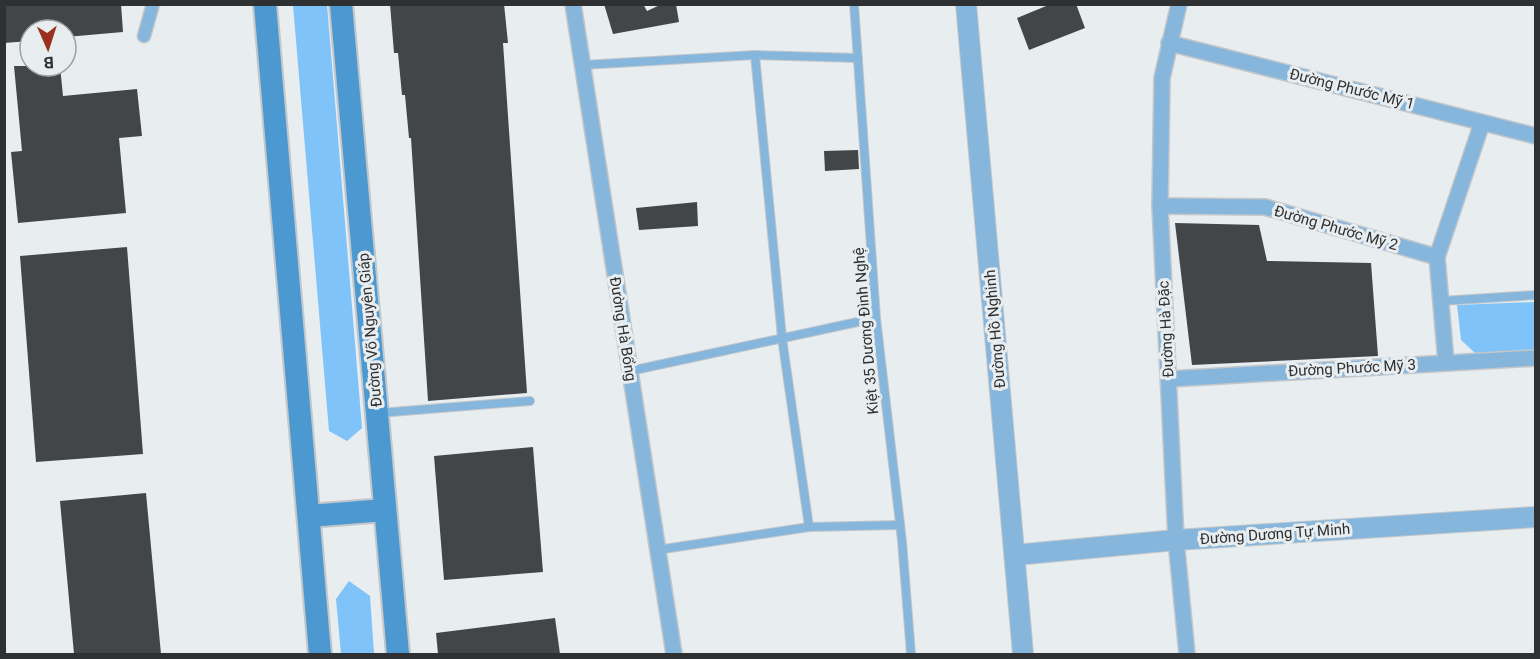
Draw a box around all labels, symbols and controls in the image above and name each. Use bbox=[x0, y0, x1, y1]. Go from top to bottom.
north arrow bbox=[18, 18, 78, 78]
text: B bbox=[43, 53, 54, 72]
street label: Đường Phước Mỹ 1 bbox=[1288, 65, 1416, 113]
street label: Đường Phước Mỹ 2 bbox=[1272, 202, 1400, 254]
street label: Kiệt 35 Dương Đình Nghệ bbox=[850, 247, 882, 415]
street label: Đường Võ Nguyên Giáp bbox=[354, 252, 386, 408]
street label: Đường Hồ Nghinh bbox=[981, 269, 1009, 389]
street label: Đường Hà Bổng bbox=[606, 275, 640, 383]
street label: Đường Hà Đặc bbox=[1154, 280, 1178, 378]
street label: Đường Phước Mỹ 3 bbox=[1288, 356, 1416, 380]
street label: Đường Dương Tự Minh bbox=[1199, 520, 1351, 548]

